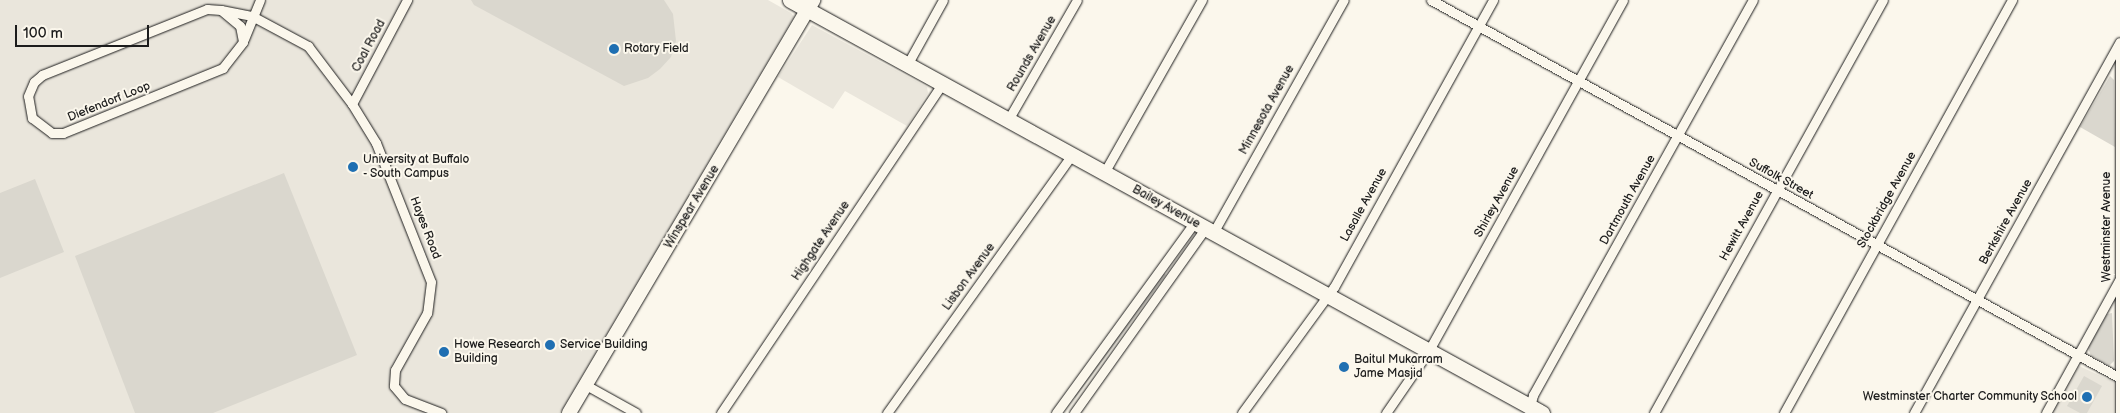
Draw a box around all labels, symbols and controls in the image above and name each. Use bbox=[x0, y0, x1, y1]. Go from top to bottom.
street label: Rounds Avenue bbox=[1005, 14, 1059, 94]
scale bar bbox=[18, 15, 151, 47]
street label: Coal Road bbox=[349, 17, 389, 75]
text: 100 m bbox=[23, 24, 63, 43]
place label: Rotary Field bbox=[624, 42, 689, 56]
marker: Rotary Field bbox=[608, 43, 620, 55]
street label: Minnesota Avenue bbox=[1236, 63, 1298, 157]
street label: Diefendorf Loop bbox=[66, 79, 152, 125]
street label: Stockbridge Avenue bbox=[1855, 149, 1919, 251]
street label: Dartmouth Avenue bbox=[1597, 152, 1659, 248]
place label: University at Buffalo - South Campus bbox=[363, 153, 470, 181]
street label: Suffolk Street bbox=[1746, 155, 1816, 203]
marker: University at Buffalo - South Campus bbox=[347, 161, 359, 173]
street label: Winspear Avenue bbox=[661, 163, 723, 251]
street label: Shirley Avenue bbox=[1471, 164, 1523, 240]
street label: Lasalle Avenue bbox=[1338, 166, 1390, 244]
street label: Westminster Avenue bbox=[2100, 172, 2114, 282]
street label: Berkshire Avenue bbox=[1977, 177, 2035, 267]
street label: Bailey Avenue bbox=[1129, 182, 1203, 232]
street label: Hewitt Avenue bbox=[1717, 189, 1767, 263]
street label: Hayes Road bbox=[407, 195, 443, 261]
street label: Highgate Avenue bbox=[789, 198, 853, 284]
street label: Lisbon Avenue bbox=[940, 241, 998, 313]
place label: Howe Research Building bbox=[454, 338, 540, 366]
place label: Service Building bbox=[560, 338, 648, 352]
marker: Service Building bbox=[544, 339, 556, 351]
marker: Howe Research Building bbox=[438, 346, 450, 358]
place label: Baitul Mukarram Jame Masjid bbox=[1354, 353, 1443, 381]
marker: Baitul Mukarram Jame Masjid bbox=[1338, 361, 1350, 373]
place label: Westminster Charter Community School bbox=[1862, 390, 2077, 404]
marker: Westminster Charter Community School bbox=[2081, 391, 2093, 403]

